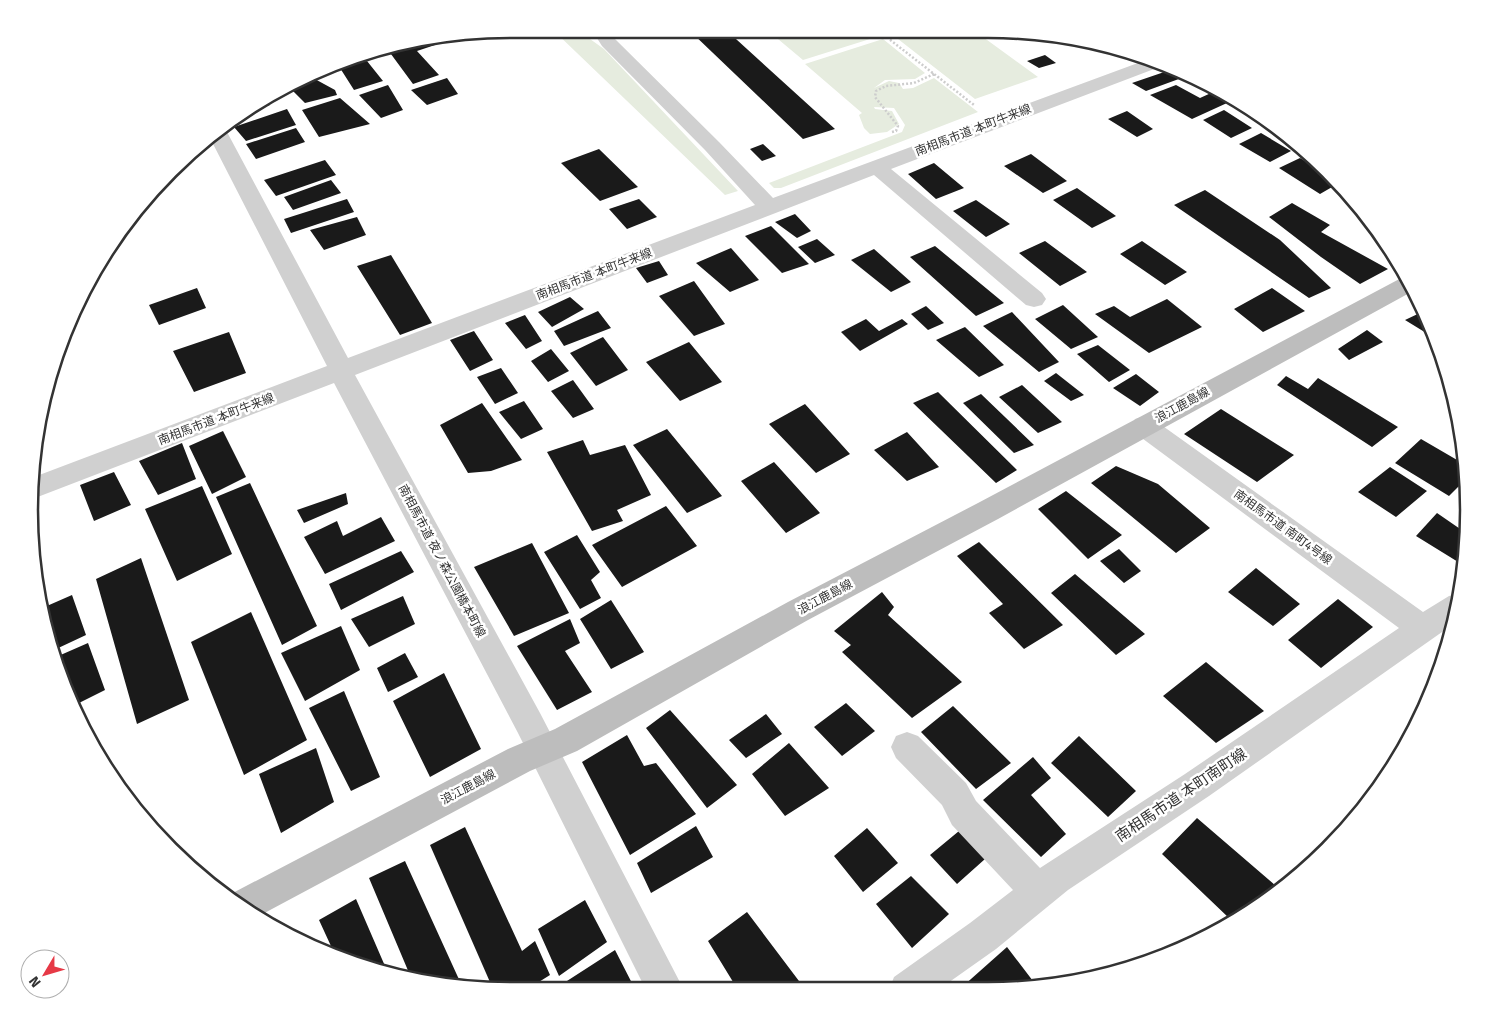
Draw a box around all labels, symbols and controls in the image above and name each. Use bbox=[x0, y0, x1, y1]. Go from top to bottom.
street label: 南相馬市道 本町牛来線 bbox=[913, 101, 1033, 159]
street label: 南相馬市道 本町牛来線 bbox=[534, 245, 654, 303]
street label: 浪江鹿島線 bbox=[1152, 384, 1212, 426]
street label: 南相馬市道 本町牛来線 bbox=[156, 390, 276, 448]
street label: 南相馬市道 夜ノ森公園橋本町線 bbox=[396, 482, 488, 640]
street label: 南相馬市道 南町4号線 bbox=[1231, 487, 1335, 567]
street label: 浪江鹿島線 bbox=[795, 577, 855, 617]
street label: 南相馬市道 本町南町線 bbox=[1112, 744, 1250, 846]
street label: 浪江鹿島線 bbox=[438, 767, 498, 807]
north arrow bbox=[20, 949, 70, 999]
text: N bbox=[26, 973, 45, 991]

